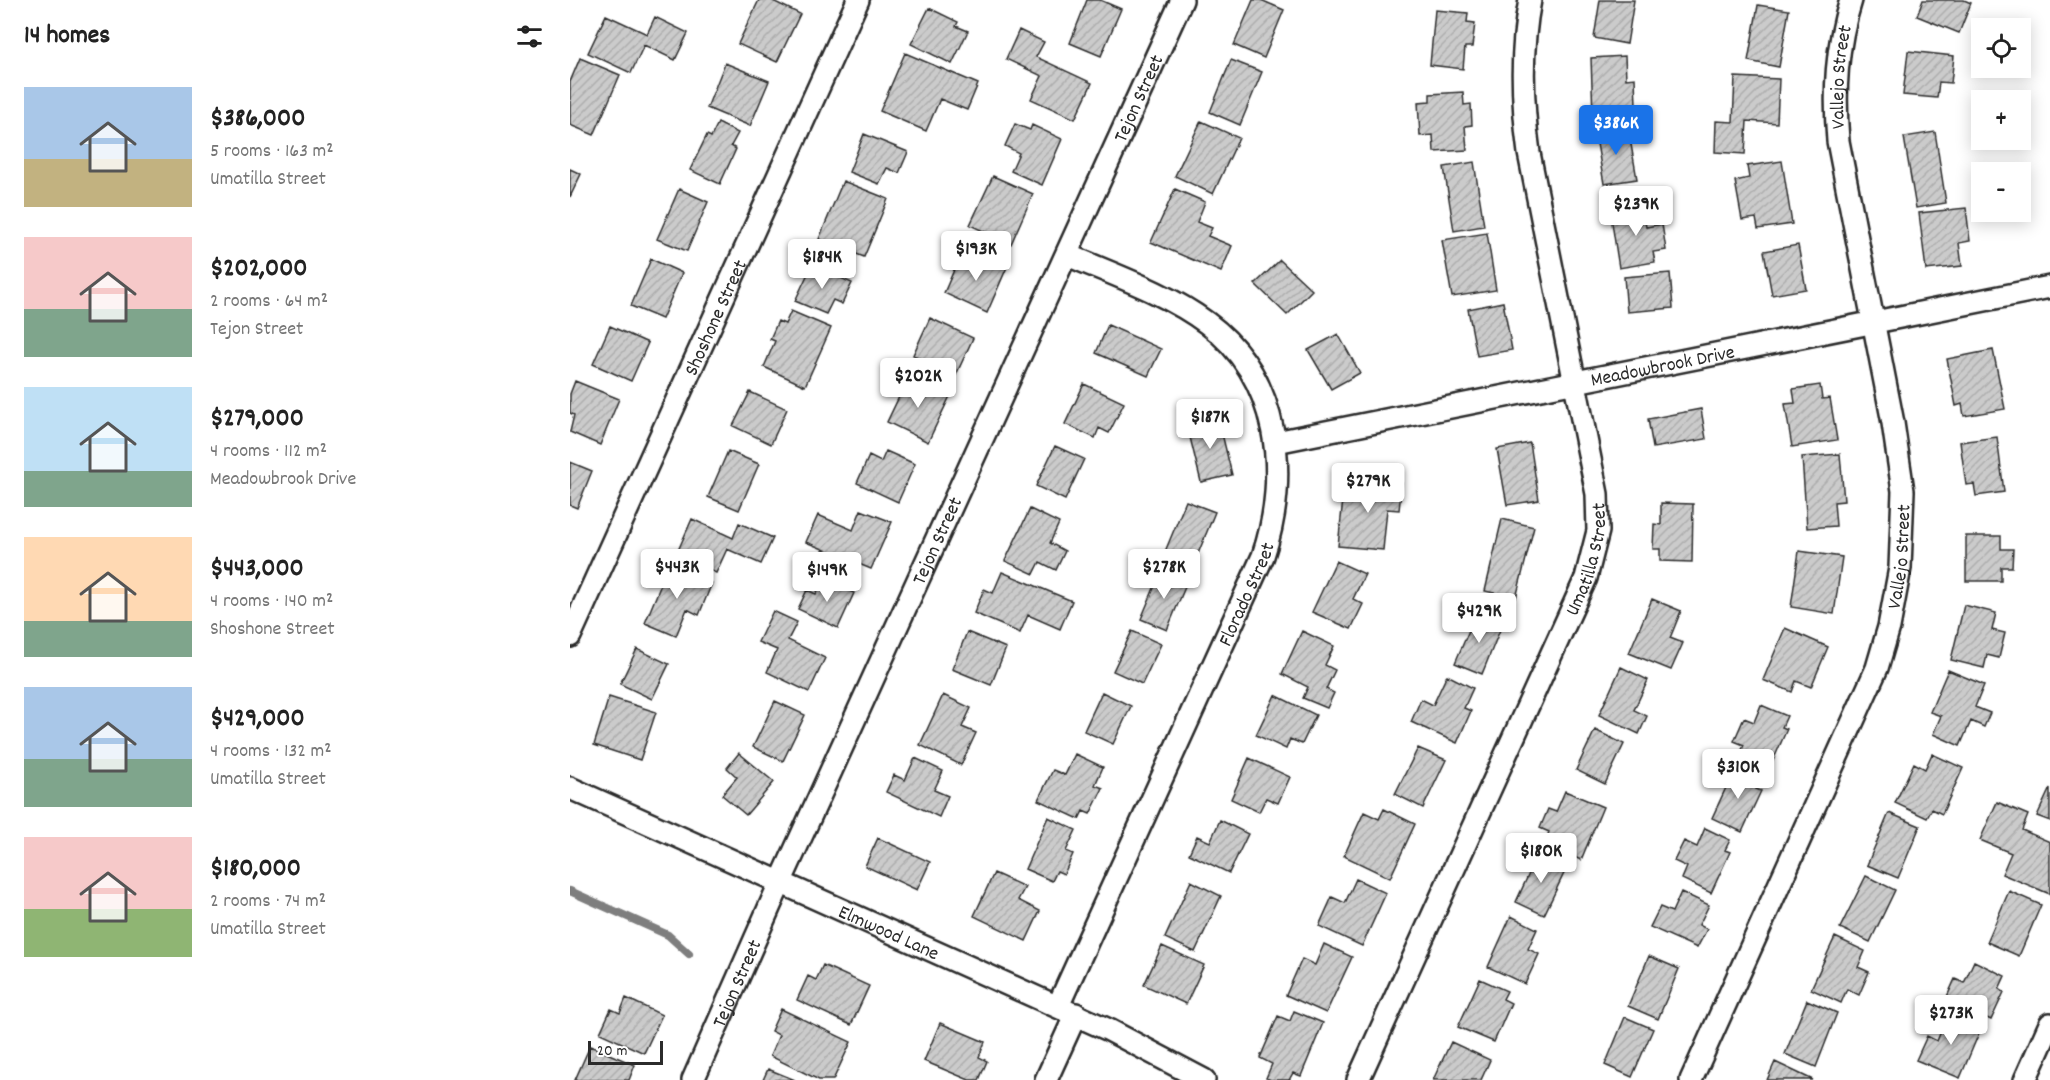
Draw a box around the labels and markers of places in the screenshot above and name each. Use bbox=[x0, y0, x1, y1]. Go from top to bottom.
pin: $386K bbox=[1574, 105, 1658, 156]
pin: $239K bbox=[1594, 186, 1678, 237]
pin: $193K bbox=[934, 231, 1018, 282]
pin: $184K bbox=[780, 239, 864, 290]
pin: $202K bbox=[876, 358, 960, 409]
pin: $187K bbox=[1168, 399, 1252, 450]
pin: $279K bbox=[1326, 463, 1410, 514]
pin: $443K bbox=[635, 549, 719, 600]
pin: $278K bbox=[1122, 549, 1206, 600]
pin: $149K bbox=[785, 552, 869, 603]
pin: $429K bbox=[1437, 593, 1521, 644]
pin: $310K bbox=[1696, 749, 1780, 800]
pin: $180K bbox=[1499, 833, 1583, 884]
pin: $273K bbox=[1909, 995, 1993, 1046]

